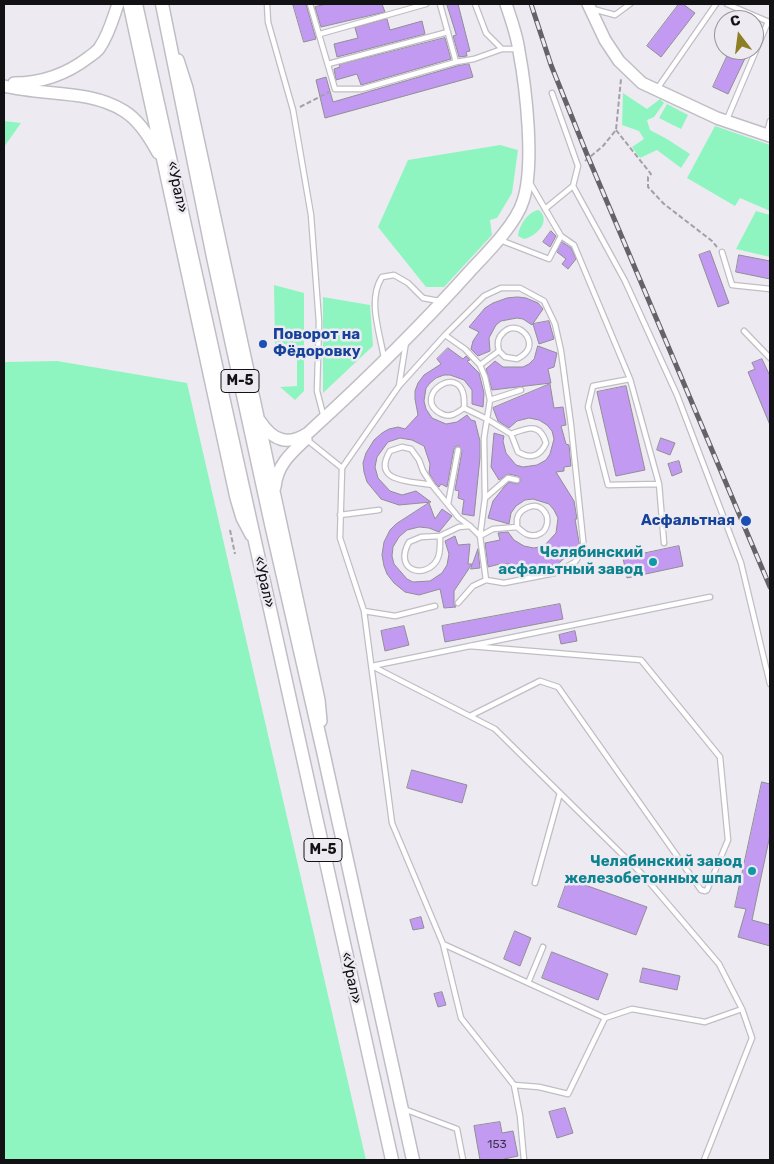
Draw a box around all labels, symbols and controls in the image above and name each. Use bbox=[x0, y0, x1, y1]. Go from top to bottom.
north arrow bbox=[714, 10, 764, 60]
text: С bbox=[728, 12, 742, 30]
street label: «Урал» bbox=[163, 160, 191, 214]
place label: Поворот на Фёдоровку bbox=[273, 326, 361, 361]
marker: Поворот на Фёдоровку bbox=[257, 338, 269, 350]
road number: М-5 bbox=[221, 370, 259, 392]
place label: Асфальтная bbox=[641, 512, 735, 530]
marker: Асфальтная bbox=[739, 514, 753, 528]
place label: Челябинский асфальтный завод bbox=[498, 544, 643, 579]
street label: «Урал» bbox=[250, 555, 278, 609]
marker: Челябинский асфальтный завод bbox=[647, 556, 659, 568]
road number: М-5 bbox=[304, 838, 342, 862]
place label: Челябинский завод железобетонных шпал bbox=[565, 853, 742, 888]
marker: Челябинский завод железобетонных шпал bbox=[746, 865, 758, 877]
street label: «Урал» bbox=[337, 951, 365, 1005]
house number: 153 bbox=[487, 1138, 507, 1152]

